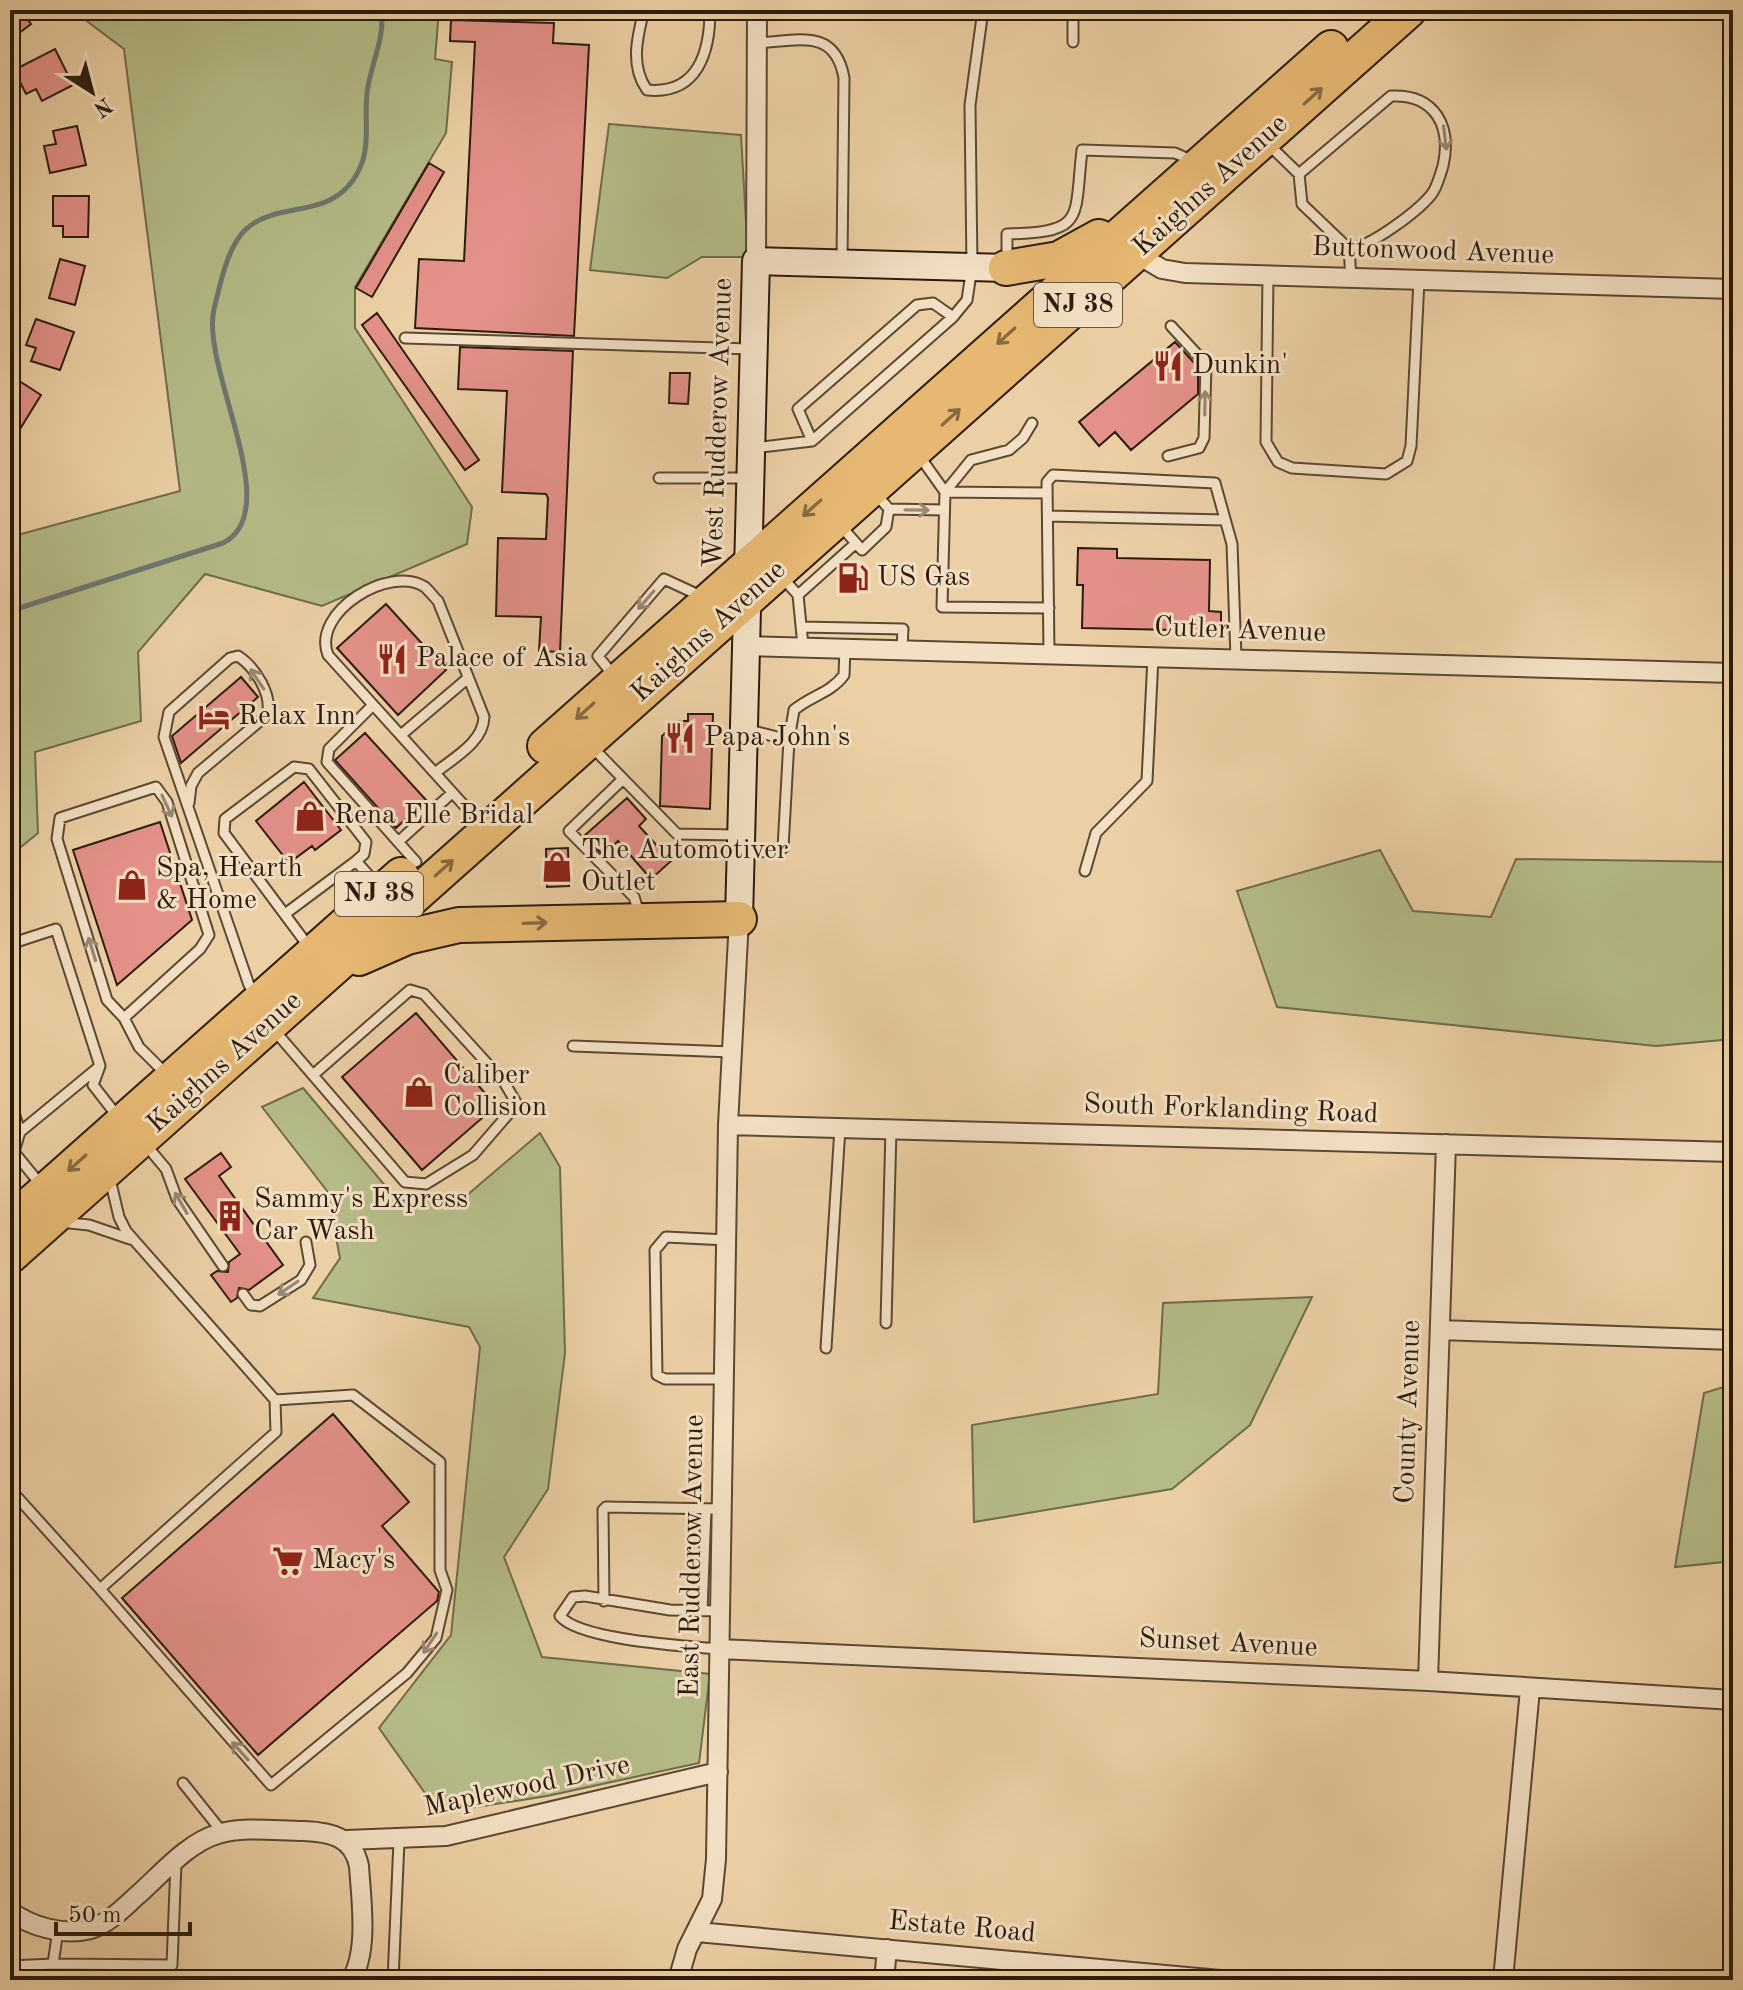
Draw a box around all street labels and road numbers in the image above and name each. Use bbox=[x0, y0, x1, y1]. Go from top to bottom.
street label: Kaighns Avenue bbox=[1128, 110, 1294, 262]
street label: Buttonwood Avenue bbox=[1311, 234, 1555, 270]
street label: West Rudderow Avenue bbox=[700, 277, 738, 569]
road number: NJ 38 bbox=[1034, 283, 1122, 327]
street label: Kaighns Avenue bbox=[626, 556, 792, 708]
street label: Cutler Avenue bbox=[1153, 614, 1327, 648]
road number: NJ 38 bbox=[335, 872, 423, 916]
street label: Kaighns Avenue bbox=[142, 987, 308, 1139]
street label: South Forklanding Road bbox=[1083, 1091, 1379, 1129]
street label: County Avenue bbox=[1392, 1319, 1426, 1505]
street label: East Rudderow Avenue bbox=[677, 1414, 709, 1698]
street label: Sunset Avenue bbox=[1138, 1625, 1318, 1663]
street label: Maplewood Drive bbox=[421, 1751, 633, 1823]
street label: Estate Road bbox=[887, 1908, 1037, 1948]

